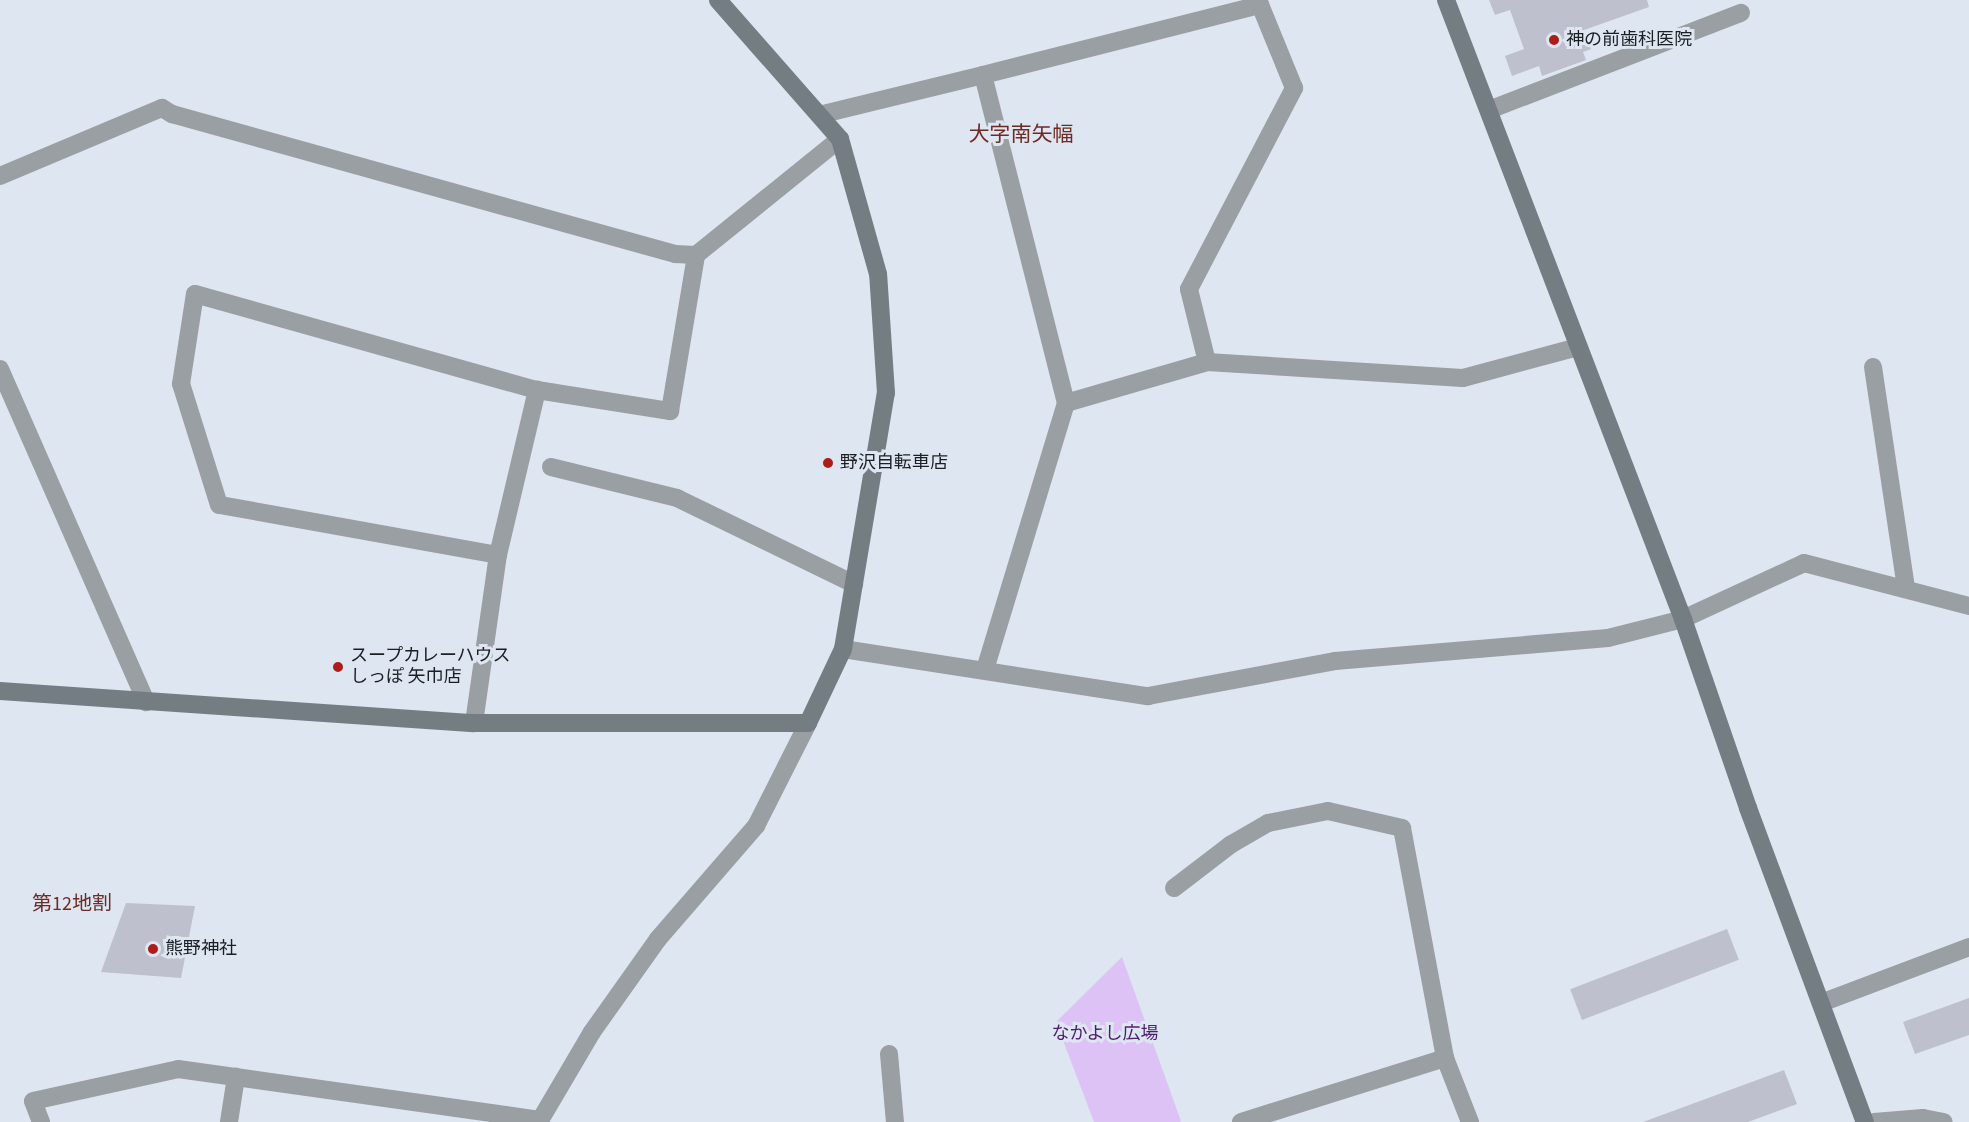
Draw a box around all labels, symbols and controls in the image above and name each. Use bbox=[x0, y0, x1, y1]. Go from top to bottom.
place label: 神の前歯科医院 bbox=[1566, 29, 1692, 51]
marker: 神の前歯科医院 bbox=[1547, 33, 1561, 47]
district label: 大字南矢幅 bbox=[969, 121, 1073, 147]
place label: 野沢自転車店 bbox=[840, 452, 948, 474]
marker: 野沢自転車店 bbox=[821, 456, 835, 470]
place label: スープカレーハウス しっぽ 矢巾店 bbox=[350, 646, 512, 688]
marker: スープカレーハウス しっぽ 矢巾店 bbox=[331, 660, 345, 674]
district label: 第12地割 bbox=[32, 892, 112, 916]
place label: 熊野神社 bbox=[165, 938, 237, 960]
marker: 熊野神社 bbox=[146, 942, 160, 956]
park label: なかよし広場 bbox=[1051, 1023, 1159, 1045]

